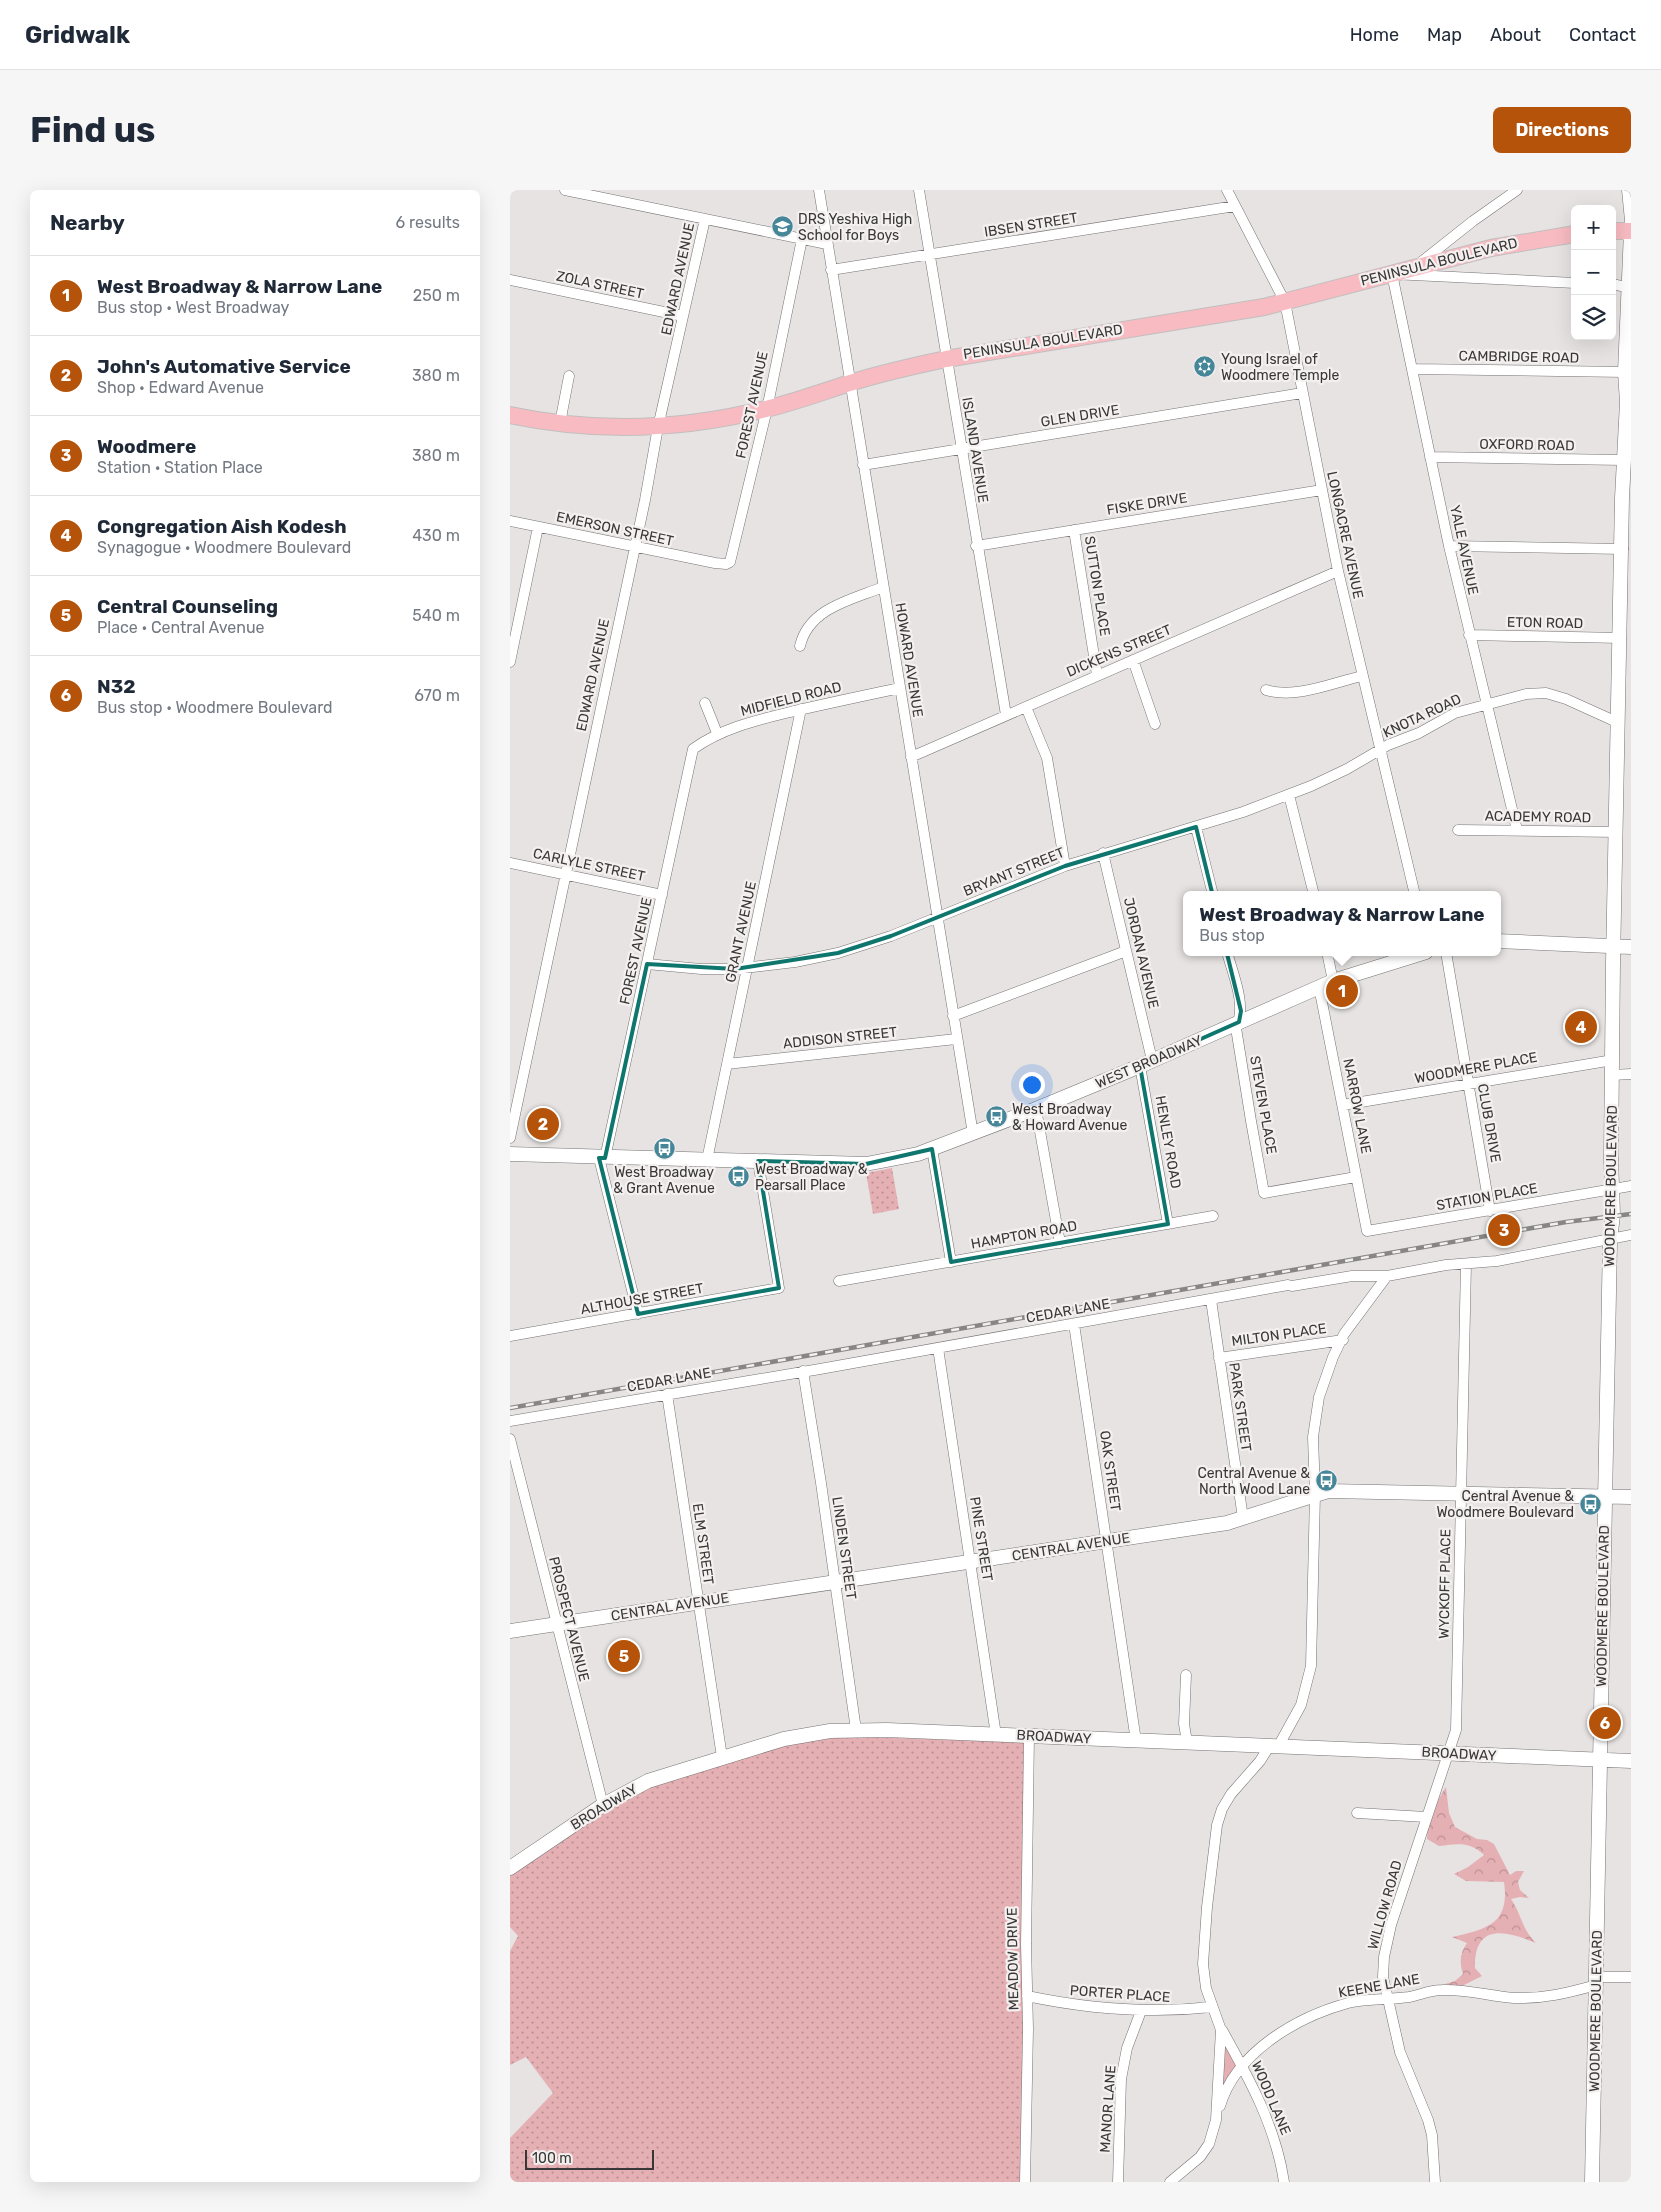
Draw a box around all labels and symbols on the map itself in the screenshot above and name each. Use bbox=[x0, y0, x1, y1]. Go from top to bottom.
street label: IBSEN STREET bbox=[983, 209, 1079, 241]
place label: DRS Yeshiva High School for Boys bbox=[798, 211, 912, 244]
school or university icon: DRS Yeshiva High School for Boys bbox=[770, 215, 794, 239]
street label: EDWARD AVENUE bbox=[658, 221, 698, 337]
street label: PENINSULA BOULEVARD bbox=[1359, 234, 1519, 290]
street label: ZOLA STREET bbox=[555, 267, 645, 303]
street label: PENINSULA BOULEVARD bbox=[962, 321, 1124, 363]
street label: CAMBRIDGE ROAD bbox=[1459, 347, 1579, 367]
street label: FOREST AVENUE bbox=[732, 350, 772, 460]
place label: Young Israel of Woodmere Temple bbox=[1221, 351, 1340, 384]
synagogue icon: Young Israel of Woodmere Temple bbox=[1193, 355, 1217, 379]
street label: ISLAND AVENUE bbox=[958, 396, 992, 504]
street label: GLEN DRIVE bbox=[1039, 401, 1121, 431]
street label: OXFORD ROAD bbox=[1479, 436, 1575, 454]
street label: LONGACRE AVENUE bbox=[1323, 470, 1367, 600]
street label: FISKE DRIVE bbox=[1106, 489, 1188, 519]
street label: YALE AVENUE bbox=[1446, 504, 1482, 596]
street label: EMERSON STREET bbox=[555, 508, 675, 550]
street label: SUTTON PLACE bbox=[1081, 535, 1113, 637]
street label: HOWARD AVENUE bbox=[892, 601, 926, 719]
street label: ETON ROAD bbox=[1507, 614, 1583, 632]
street label: EDWARD AVENUE bbox=[573, 617, 613, 733]
street label: DICKENS STREET bbox=[1064, 621, 1174, 681]
street label: MIDFIELD ROAD bbox=[739, 678, 843, 720]
street label: KNOTA ROAD bbox=[1380, 690, 1464, 742]
street label: ACADEMY ROAD bbox=[1485, 808, 1591, 826]
street label: BRYANT STREET bbox=[961, 844, 1067, 900]
street label: CARLYLE STREET bbox=[531, 845, 647, 885]
street label: GRANT AVENUE bbox=[722, 880, 760, 984]
street label: FOREST AVENUE bbox=[616, 896, 656, 1006]
street label: JORDAN AVENUE bbox=[1120, 896, 1162, 1010]
pin: 1 bbox=[1326, 972, 1358, 1010]
pin: 4 bbox=[1565, 1008, 1597, 1046]
street label: ADDISON STREET bbox=[782, 1024, 898, 1052]
street label: WEST BROADWAY bbox=[1093, 1032, 1205, 1092]
street label: WOODMERE PLACE bbox=[1413, 1049, 1539, 1087]
street label: STEVEN PLACE bbox=[1246, 1054, 1280, 1156]
street label: NARROW LANE bbox=[1339, 1057, 1375, 1155]
your location bbox=[1019, 1072, 1045, 1098]
street label: CLUB DRIVE bbox=[1474, 1082, 1504, 1164]
street label: HENLEY ROAD bbox=[1151, 1094, 1185, 1190]
place label: West Broadway & Howard Avenue bbox=[1012, 1101, 1127, 1134]
pin: 2 bbox=[527, 1105, 559, 1143]
bus stop icon: West Broadway & Howard Avenue bbox=[984, 1105, 1008, 1129]
street label: WOODMERE BOULEVARD bbox=[1601, 1105, 1621, 1267]
bus stop icon: West Broadway & Grant Avenue bbox=[652, 1137, 676, 1161]
place label: West Broadway & Pearsall Place bbox=[755, 1161, 868, 1194]
place label: West Broadway & Grant Avenue bbox=[613, 1164, 715, 1197]
bus stop icon: West Broadway & Pearsall Place bbox=[727, 1165, 751, 1189]
street label: STATION PLACE bbox=[1435, 1180, 1539, 1214]
pin: 3 bbox=[1488, 1211, 1520, 1249]
street label: HAMPTON ROAD bbox=[970, 1217, 1078, 1253]
street label: ALTHOUSE STREET bbox=[579, 1280, 705, 1318]
street label: CEDAR LANE bbox=[1025, 1295, 1111, 1327]
street label: MILTON PLACE bbox=[1230, 1320, 1328, 1350]
street label: PARK STREET bbox=[1225, 1361, 1255, 1453]
street label: CEDAR LANE bbox=[626, 1364, 712, 1396]
street label: OAK STREET bbox=[1096, 1430, 1124, 1512]
place label: Central Avenue & North Wood Lane bbox=[1197, 1465, 1310, 1498]
bus stop icon: Central Avenue & North Wood Lane bbox=[1314, 1469, 1338, 1493]
place label: Central Avenue & Woodmere Boulevard bbox=[1436, 1488, 1574, 1521]
bus stop icon: Central Avenue & Woodmere Boulevard bbox=[1578, 1492, 1602, 1516]
street label: LINDEN STREET bbox=[828, 1495, 860, 1601]
street label: PINE STREET bbox=[966, 1495, 996, 1583]
street label: ELM STREET bbox=[689, 1502, 717, 1586]
street label: WOODMERE BOULEVARD bbox=[1593, 1525, 1613, 1687]
street label: CENTRAL AVENUE bbox=[1011, 1529, 1131, 1565]
street label: WYCKOFF PLACE bbox=[1436, 1529, 1454, 1639]
street label: PROSPECT AVENUE bbox=[545, 1555, 593, 1683]
street label: CENTRAL AVENUE bbox=[610, 1589, 730, 1625]
pin: 5 bbox=[608, 1637, 640, 1675]
pin: 6 bbox=[1589, 1704, 1621, 1742]
street label: BROADWAY bbox=[1016, 1727, 1092, 1747]
street label: BROADWAY bbox=[1421, 1744, 1497, 1764]
street label: BROADWAY bbox=[567, 1780, 641, 1834]
street label: WILLOW ROAD bbox=[1364, 1858, 1406, 1952]
street label: MEADOW DRIVE bbox=[1004, 1908, 1022, 2010]
street label: WOODMERE BOULEVARD bbox=[1586, 1930, 1606, 2092]
street label: KEENE LANE bbox=[1337, 1970, 1421, 2002]
street label: PORTER PLACE bbox=[1069, 1982, 1171, 2006]
street label: WOOD LANE bbox=[1248, 2058, 1294, 2138]
street label: MANOR LANE bbox=[1096, 2065, 1120, 2153]
scale bar bbox=[525, 2147, 654, 2170]

